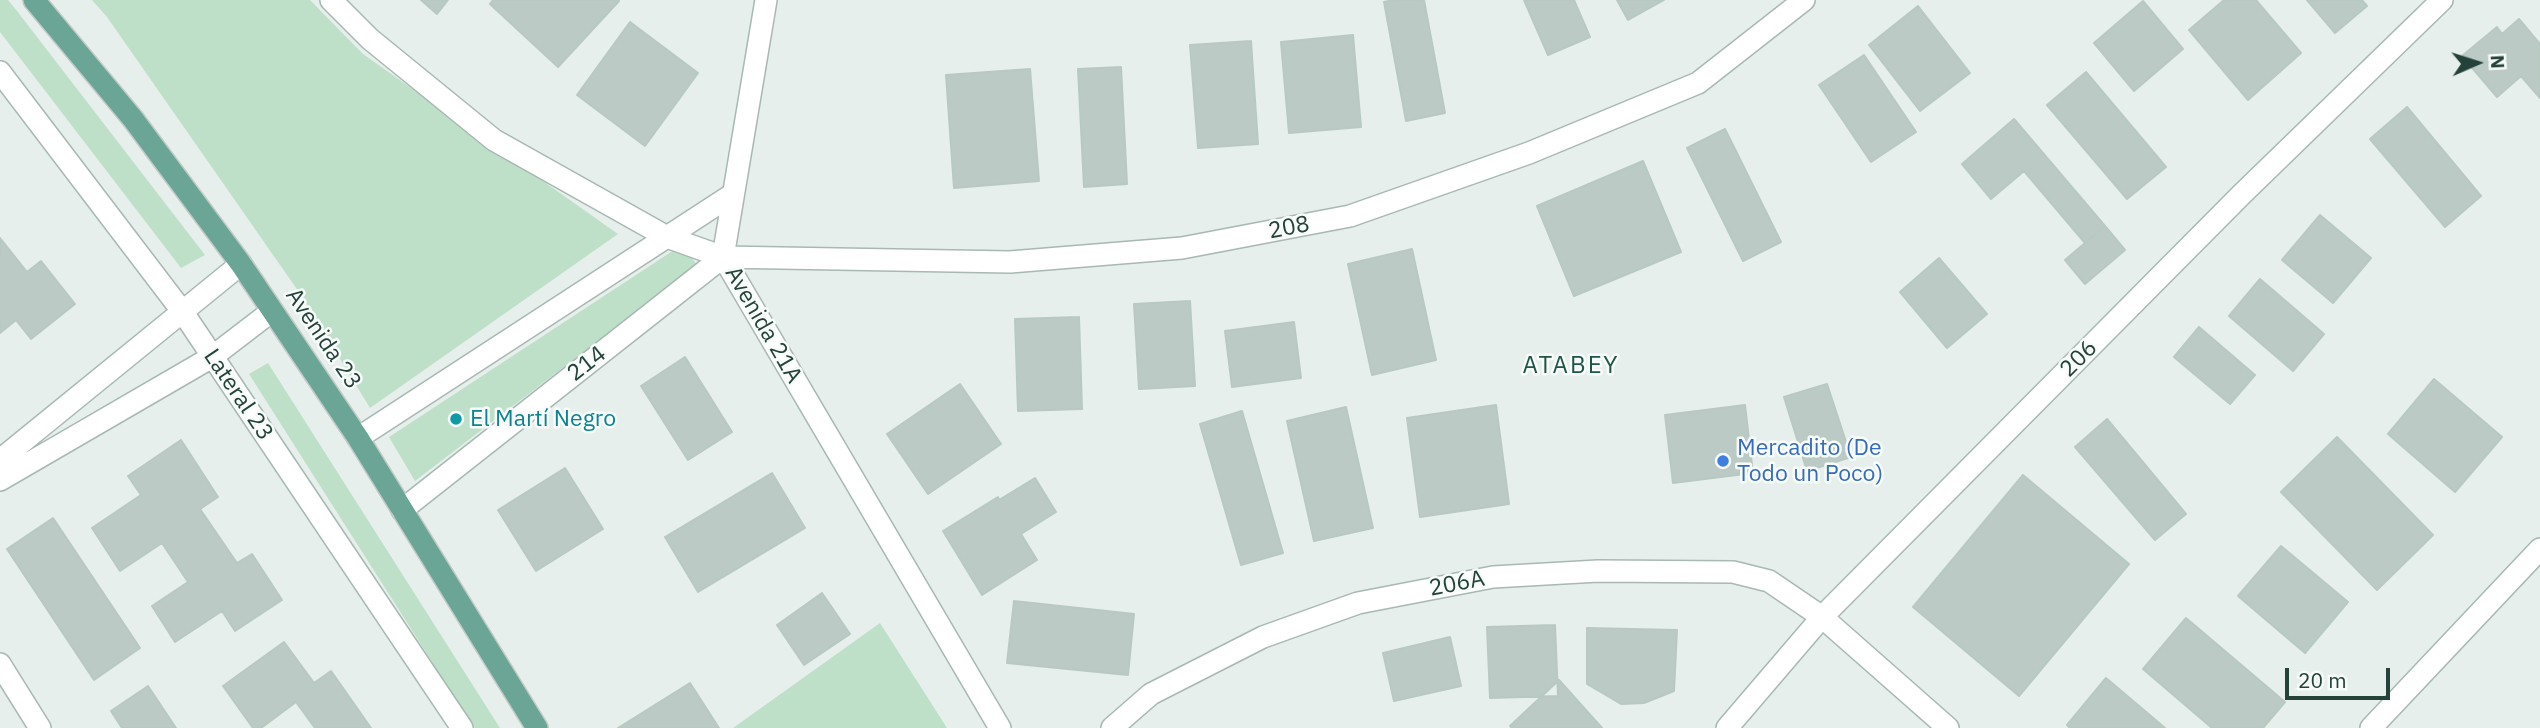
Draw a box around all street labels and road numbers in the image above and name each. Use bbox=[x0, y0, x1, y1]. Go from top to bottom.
street label: 208 bbox=[1266, 211, 1312, 245]
street label: Avenida 21A bbox=[718, 262, 808, 388]
street label: Avenida 23 bbox=[279, 283, 367, 395]
street label: 206 bbox=[2055, 335, 2103, 383]
street label: 214 bbox=[562, 340, 612, 388]
street label: Lateral 23 bbox=[197, 344, 279, 446]
street label: 206A bbox=[1427, 565, 1487, 603]

